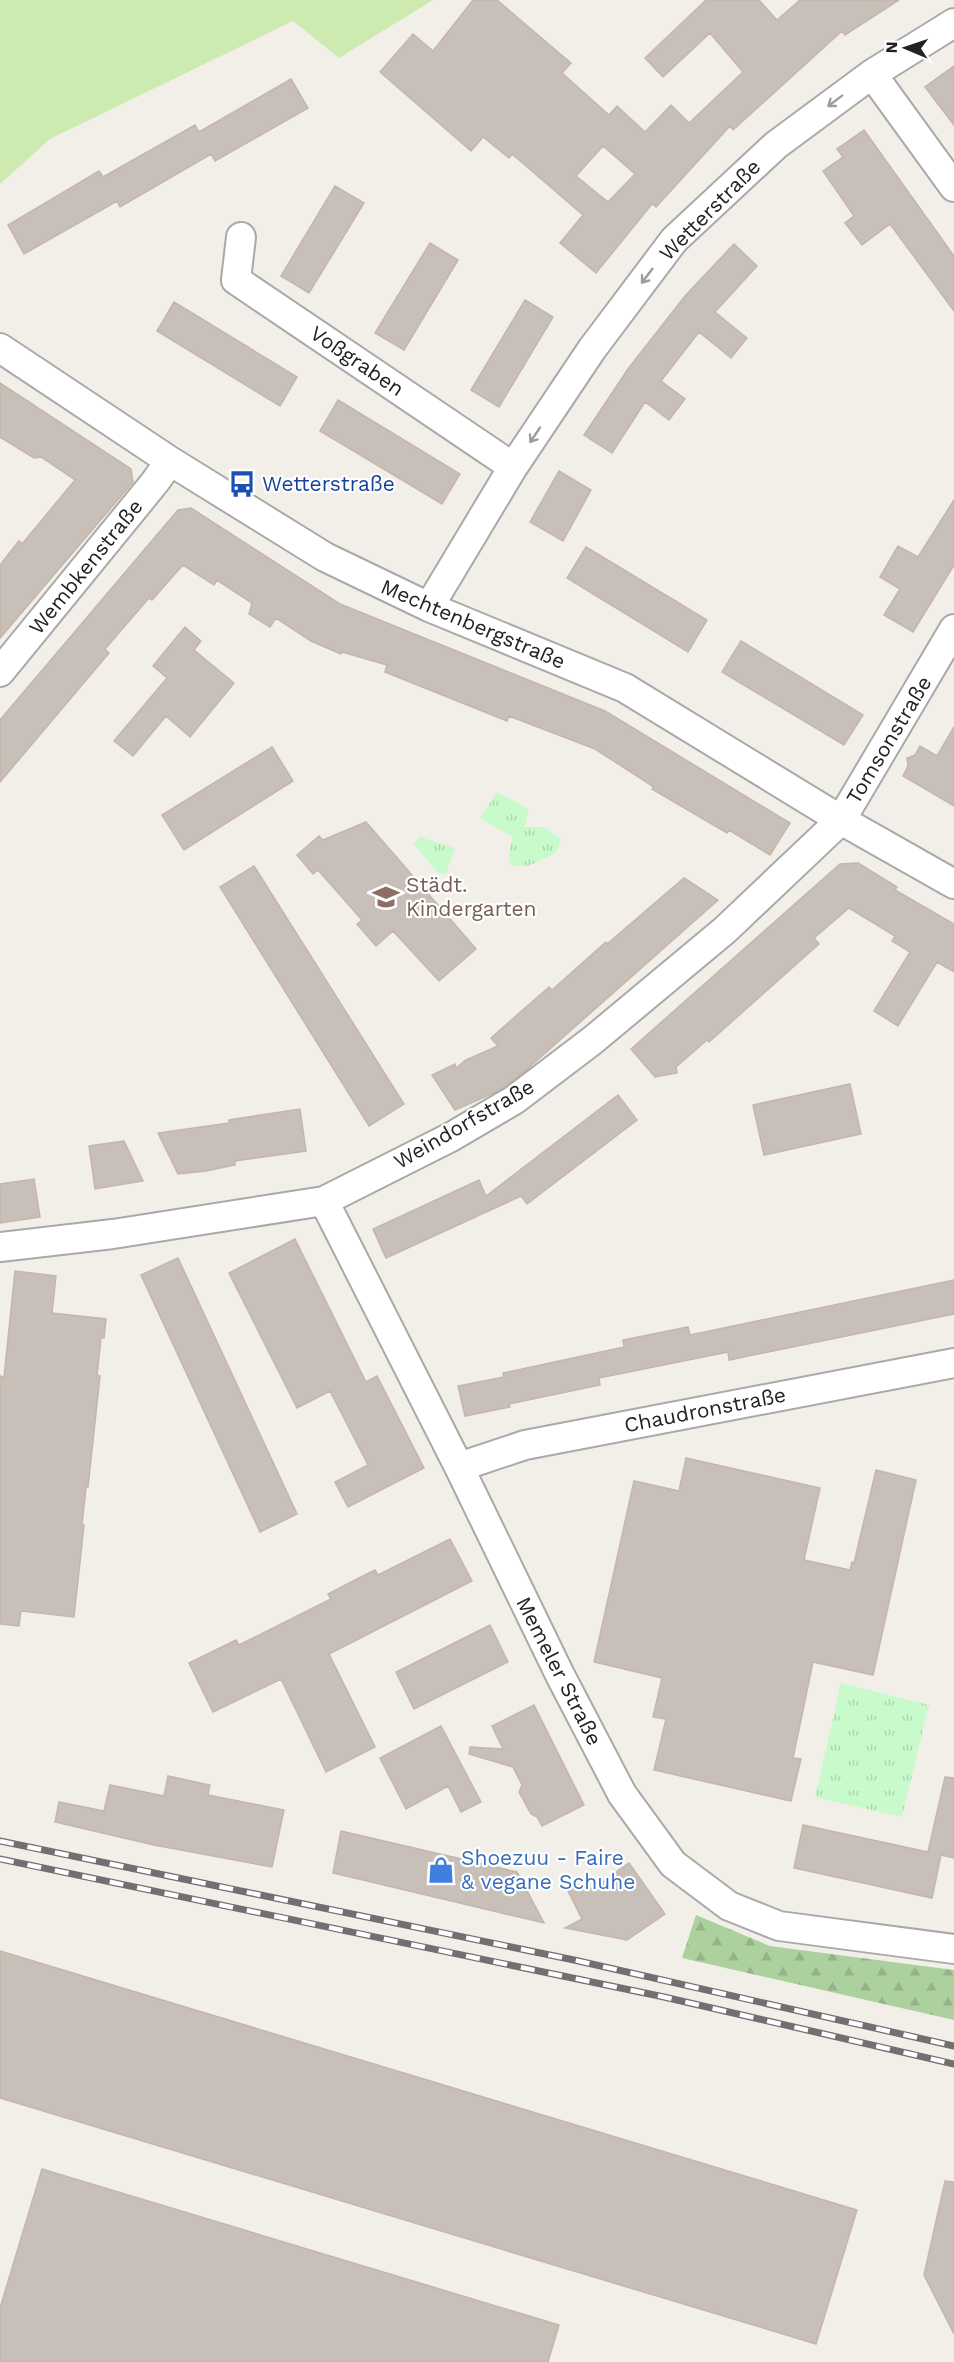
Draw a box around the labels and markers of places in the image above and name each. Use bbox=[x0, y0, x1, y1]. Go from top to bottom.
bus stop icon: Wetterstraße bbox=[227, 469, 257, 499]
place label: Wetterstraße bbox=[262, 471, 395, 496]
place label: Städt. Kindergarten bbox=[406, 872, 537, 921]
school or university icon: Städt. Kindergarten bbox=[371, 882, 401, 912]
place label: Shoezuu - Faire & vegane Schuhe bbox=[461, 1845, 635, 1894]
shop icon: Shoezuu - Faire & vegane Schuhe bbox=[426, 1855, 456, 1885]

